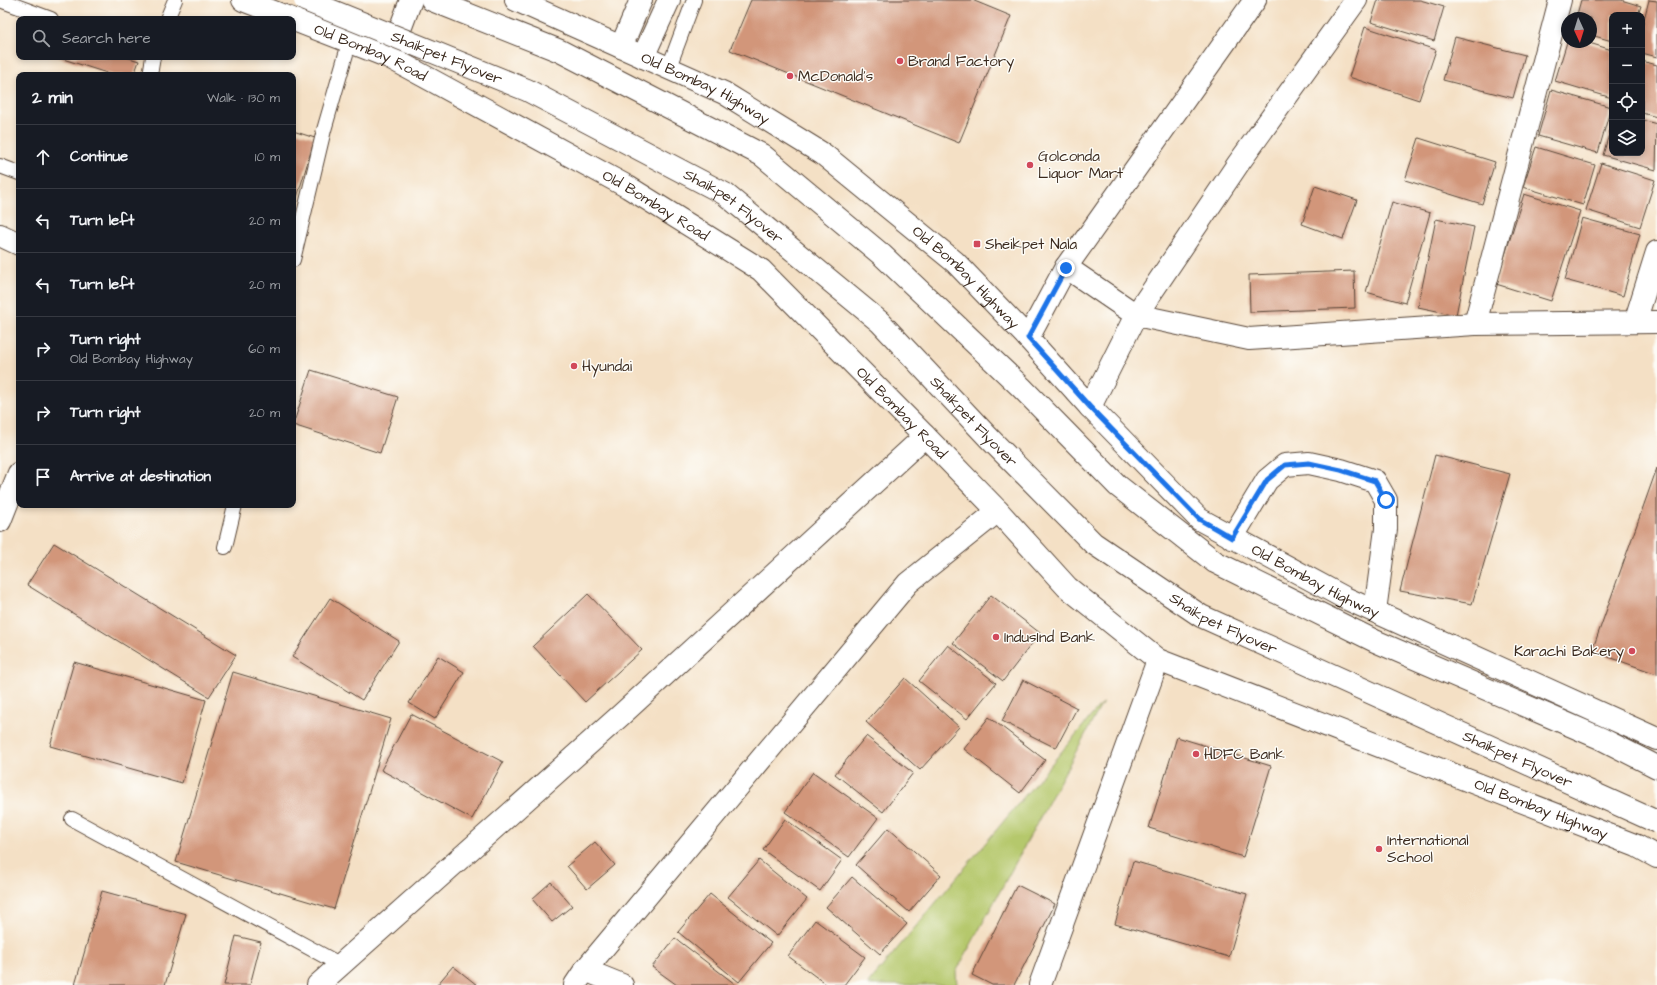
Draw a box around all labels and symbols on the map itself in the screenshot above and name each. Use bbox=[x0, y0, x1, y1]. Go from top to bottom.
north arrow bbox=[1561, 12, 1597, 48]
street label: Old Bombay Road bbox=[311, 19, 431, 87]
street label: Shaikpet Flyover bbox=[388, 26, 505, 90]
street label: Old Bombay Highway bbox=[638, 47, 774, 131]
place label: Brand Factory bbox=[908, 51, 1014, 73]
marker: Brand Factory bbox=[895, 56, 905, 66]
place label: McDonald's bbox=[798, 66, 874, 87]
marker: McDonald's bbox=[785, 71, 795, 81]
place label: Golconda Liquor Mart bbox=[1038, 146, 1123, 184]
marker: Golconda Liquor Mart bbox=[1025, 160, 1035, 170]
street label: Shaikpet Flyover bbox=[680, 164, 788, 249]
street label: Old Bombay Road bbox=[598, 165, 713, 246]
street label: Old Bombay Highway bbox=[907, 221, 1024, 335]
place label: Sheikpet Nala bbox=[985, 234, 1078, 255]
marker: Sheikpet Nala bbox=[972, 239, 982, 249]
route end bbox=[1057, 259, 1075, 277]
place label: Hyundai bbox=[582, 356, 633, 378]
marker: Hyundai bbox=[569, 361, 579, 371]
street label: Old Bombay Road bbox=[851, 362, 952, 464]
street label: Shaikpet Flyover bbox=[925, 372, 1022, 472]
route start bbox=[1377, 491, 1395, 509]
street label: Old Bombay Highway bbox=[1247, 539, 1383, 624]
street label: Shaikpet Flyover bbox=[1165, 588, 1280, 660]
place label: IndusInd Bank bbox=[1004, 627, 1095, 648]
marker: IndusInd Bank bbox=[991, 632, 1001, 642]
place label: Karachi Bakery bbox=[1514, 641, 1624, 663]
marker: Karachi Bakery bbox=[1627, 646, 1637, 656]
street label: Shaikpet Flyover bbox=[1459, 726, 1576, 793]
place label: HDFC Bank bbox=[1204, 744, 1285, 765]
marker: HDFC Bank bbox=[1191, 749, 1201, 759]
street label: Old Bombay Highway bbox=[1471, 774, 1611, 846]
place label: International School bbox=[1387, 830, 1469, 868]
marker: International School bbox=[1374, 844, 1384, 854]

